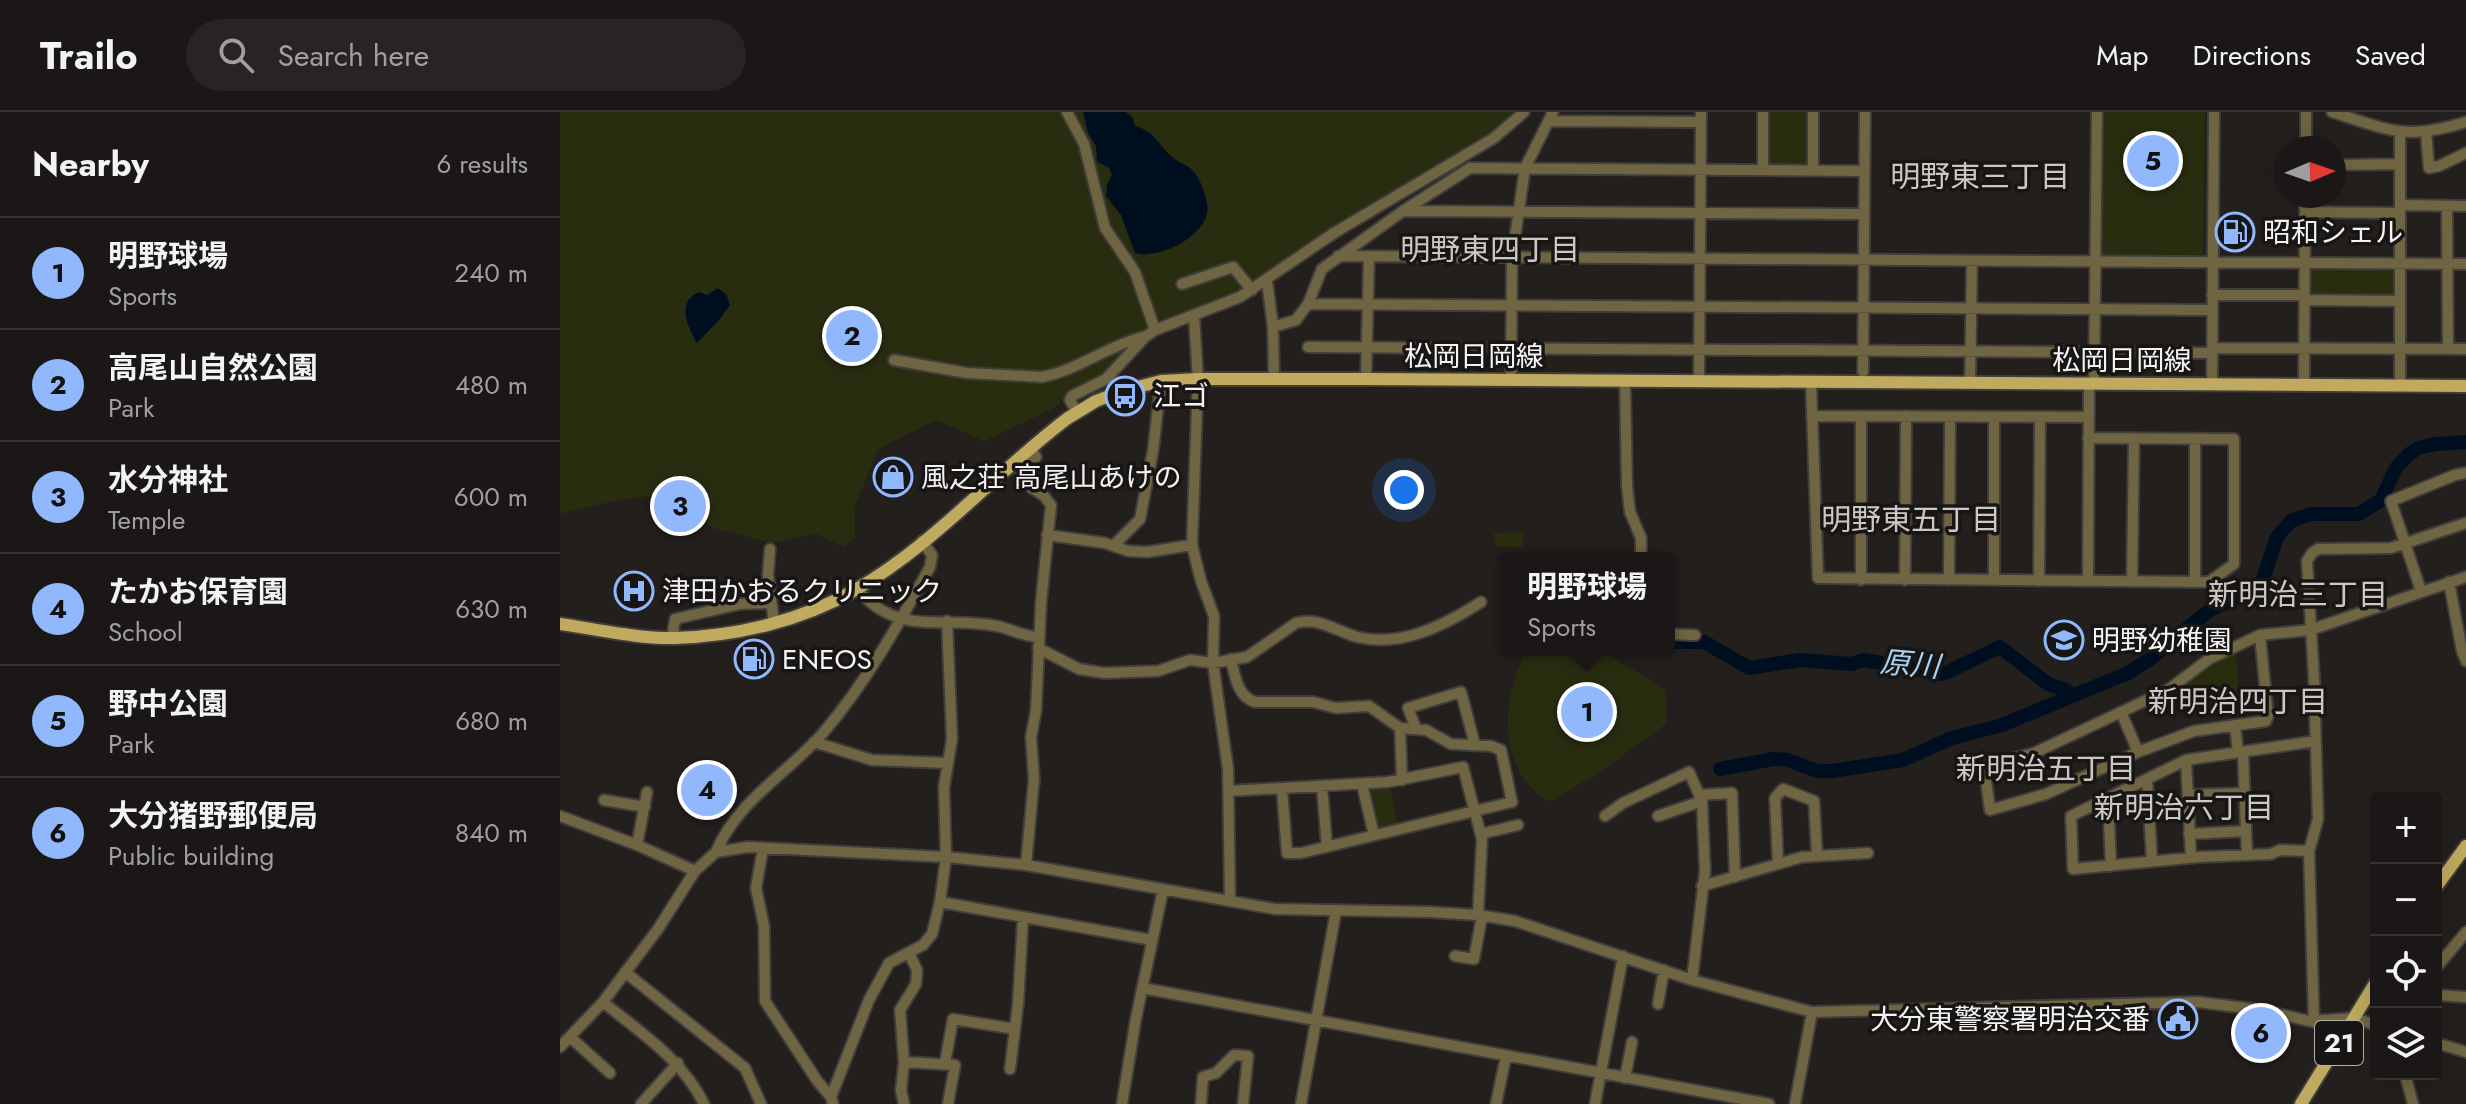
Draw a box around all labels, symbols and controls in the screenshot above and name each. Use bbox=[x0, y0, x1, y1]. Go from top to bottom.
search box bbox=[186, 19, 746, 91]
text: Trailo bbox=[40, 28, 138, 83]
icon: search bbox=[214, 33, 258, 77]
text: Search here bbox=[278, 34, 429, 77]
text: Map bbox=[2096, 35, 2148, 76]
text: Directions bbox=[2192, 35, 2311, 76]
text: Saved bbox=[2355, 35, 2426, 76]
pin: 5 bbox=[2127, 131, 2179, 191]
north arrow bbox=[2274, 136, 2346, 208]
text: Nearby bbox=[32, 140, 149, 189]
text: 6 results bbox=[436, 145, 528, 183]
district label: 明野東三丁目 bbox=[1890, 155, 2070, 198]
fuel station icon: 昭和シェル bbox=[2214, 211, 2256, 253]
place label: 昭和シェル bbox=[2263, 212, 2403, 253]
district label: 明野東四丁目 bbox=[1400, 228, 1580, 271]
text: 明野球場 bbox=[108, 234, 228, 277]
text: 1 bbox=[51, 254, 65, 292]
text: 240 m bbox=[454, 254, 528, 292]
text: Sports bbox=[108, 277, 177, 315]
pin: 2 bbox=[826, 306, 878, 366]
street label: 松岡日岡線 bbox=[1404, 336, 1544, 377]
street label: 松岡日岡線 bbox=[2052, 340, 2192, 381]
text: 高尾山自然公園 bbox=[108, 346, 318, 389]
text: 2 bbox=[49, 366, 67, 404]
text: 480 m bbox=[455, 366, 528, 404]
bus stop icon: 江ゴ bbox=[1104, 375, 1146, 417]
place label: 江ゴ bbox=[1153, 376, 1209, 417]
text: Park bbox=[108, 389, 154, 427]
shop icon: 風之荘 高尾山あけの bbox=[872, 456, 914, 498]
place label: 風之荘 高尾山あけの bbox=[921, 457, 1181, 498]
text: 水分神社 bbox=[108, 458, 228, 501]
your location bbox=[1384, 470, 1424, 510]
pin: 3 bbox=[654, 476, 706, 536]
text: 3 bbox=[50, 478, 66, 516]
text: 600 m bbox=[454, 478, 528, 516]
district label: 明野東五丁目 bbox=[1821, 498, 2001, 541]
text: Temple bbox=[108, 501, 185, 539]
popup bbox=[1499, 552, 1675, 656]
text: 明野球場 bbox=[1527, 565, 1647, 608]
text: たかお保育園 bbox=[108, 570, 288, 613]
hospital icon: 津田かおるクリニック bbox=[613, 570, 655, 612]
place label: 津田かおるクリニック bbox=[662, 571, 942, 612]
district label: 新明治三丁目 bbox=[2208, 573, 2388, 616]
text: 4 bbox=[49, 590, 67, 628]
text: 630 m bbox=[455, 590, 528, 628]
text: Sports bbox=[1527, 608, 1596, 646]
text: School bbox=[108, 613, 183, 651]
school or university icon: 明野幼稚園 bbox=[2043, 619, 2085, 661]
place label: 明野幼稚園 bbox=[2092, 620, 2232, 661]
fuel station icon: ENEOS bbox=[733, 638, 775, 680]
place label: ENEOS bbox=[782, 639, 872, 680]
water label: 原川 bbox=[1878, 640, 1945, 688]
district label: 新明治四丁目 bbox=[2148, 680, 2328, 723]
text: 野中公園 bbox=[108, 682, 228, 725]
pin: 1 bbox=[1561, 682, 1613, 742]
text: 5 bbox=[50, 702, 66, 740]
text: 680 m bbox=[455, 702, 528, 740]
text: Park bbox=[108, 725, 154, 763]
district label: 新明治五丁目 bbox=[1956, 747, 2136, 790]
pin: 4 bbox=[681, 760, 733, 820]
district label: 新明治六丁目 bbox=[2094, 786, 2274, 829]
map controls bbox=[2370, 792, 2442, 1080]
button: + bbox=[2370, 792, 2442, 864]
text: 大分猪野郵便局 bbox=[108, 794, 318, 837]
text: 6 bbox=[49, 814, 67, 852]
text: 840 m bbox=[455, 814, 528, 852]
text: Public building bbox=[108, 837, 274, 875]
button: − bbox=[2370, 864, 2442, 936]
button: locate bbox=[2370, 936, 2442, 1008]
public building icon: 大分東警察署明治交番 bbox=[2157, 998, 2199, 1040]
place label: 大分東警察署明治交番 bbox=[1870, 999, 2150, 1040]
pin: 6 bbox=[2235, 1003, 2287, 1063]
button: layers bbox=[2370, 1008, 2442, 1080]
road number: 21 bbox=[2315, 1021, 2363, 1065]

